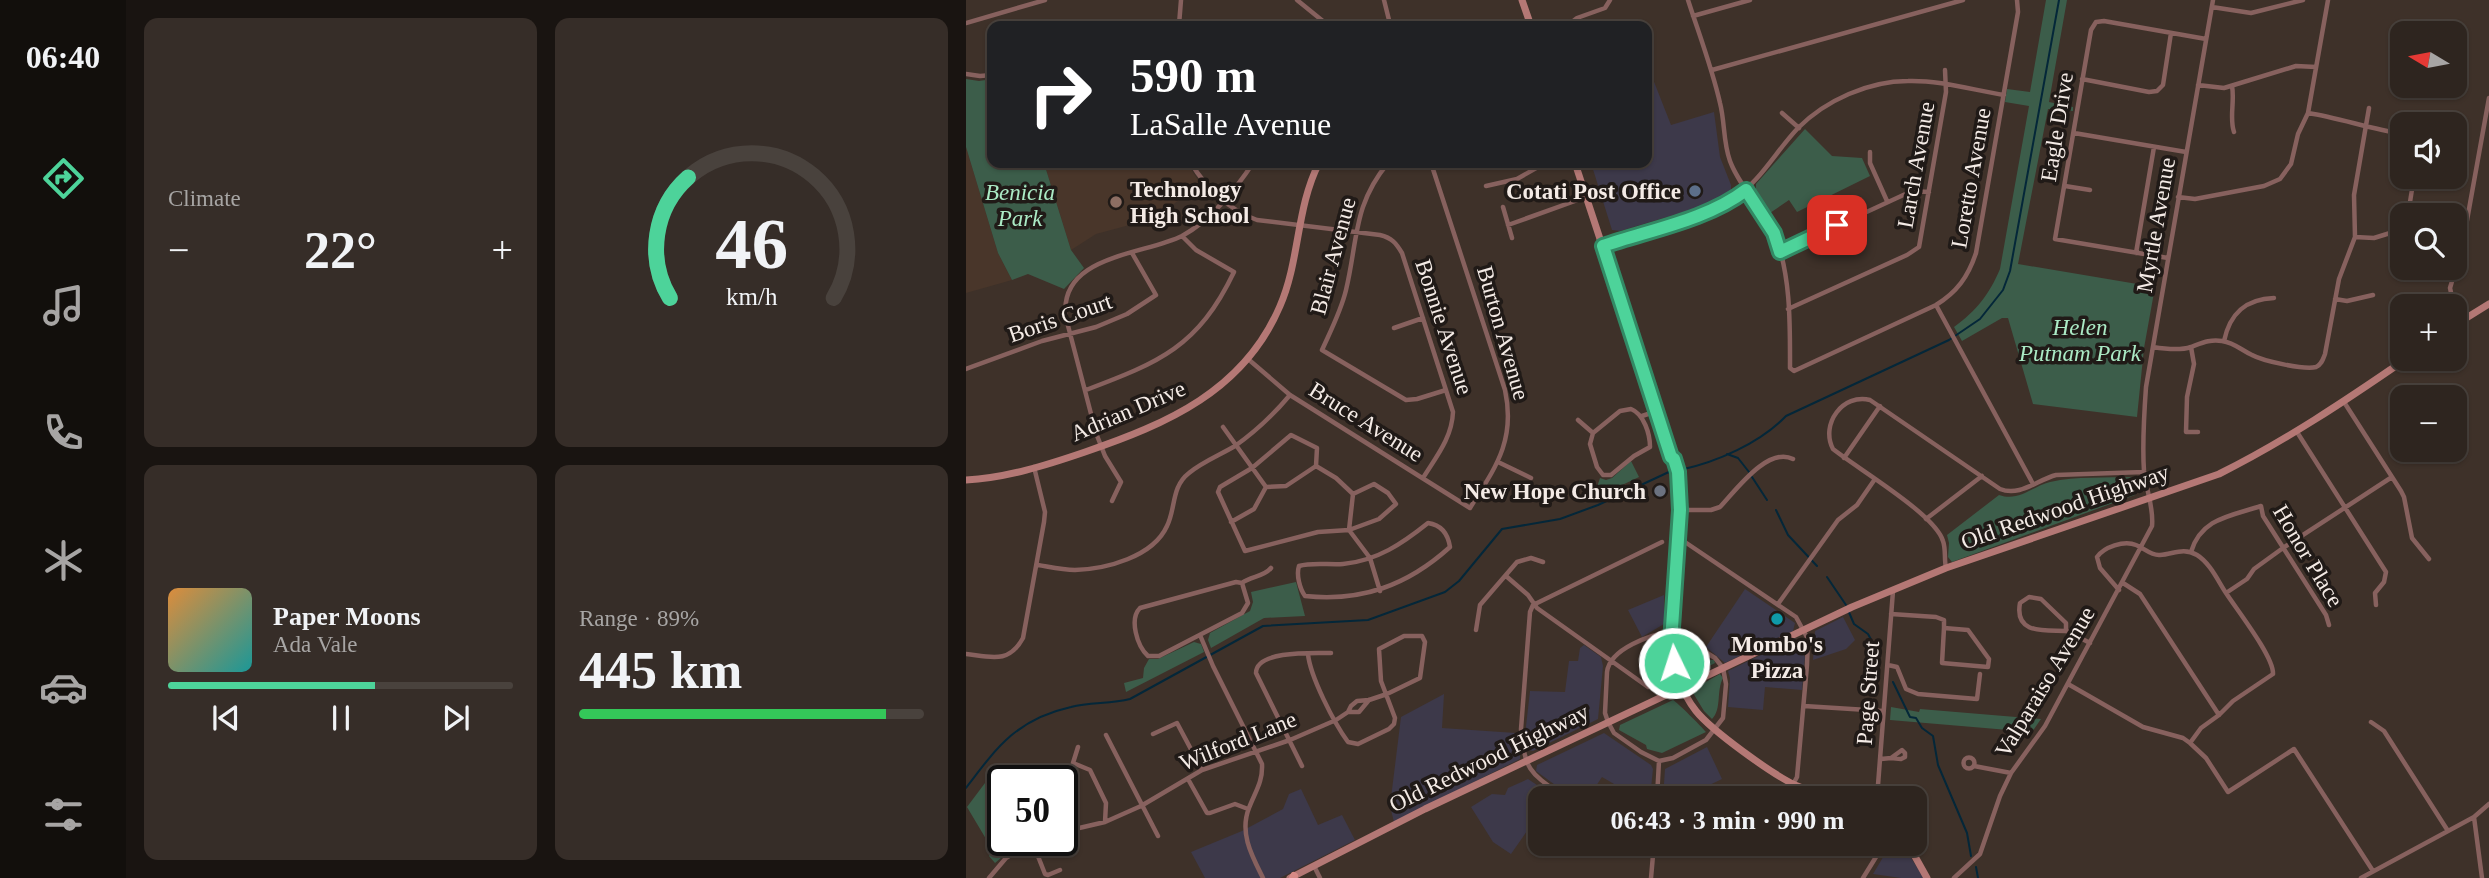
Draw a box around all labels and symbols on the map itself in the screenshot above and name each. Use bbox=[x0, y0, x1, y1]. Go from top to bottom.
north arrow bbox=[2390, 21, 2468, 98]
street label: Eagle Drive bbox=[2036, 70, 2078, 184]
street label: Larch Avenue bbox=[1893, 100, 1939, 230]
street label: Loretto Avenue bbox=[1946, 106, 1996, 250]
street label: Myrtle Avenue bbox=[2132, 155, 2180, 295]
place label: Technology High School bbox=[1130, 177, 1250, 228]
place label: Cotati Post Office bbox=[1506, 179, 1681, 204]
park label: Benicia Park bbox=[985, 180, 1055, 231]
marker: Cotati Post Office bbox=[1687, 183, 1703, 199]
marker: Technology High School bbox=[1108, 194, 1124, 210]
street label: Blair Avenue bbox=[1305, 195, 1361, 317]
pin bbox=[1807, 195, 1867, 255]
street label: Bonnie Avenue bbox=[1410, 256, 1478, 398]
street label: Burton Avenue bbox=[1472, 263, 1534, 403]
street label: Boris Court bbox=[1005, 288, 1116, 347]
park label: Helen Putnam Park bbox=[2018, 315, 2142, 366]
street label: Adrian Drive bbox=[1067, 376, 1189, 446]
street label: Bruce Avenue bbox=[1305, 377, 1427, 467]
street label: Old Redwood Highway bbox=[1958, 459, 2173, 554]
place label: New Hope Church bbox=[1464, 479, 1646, 504]
marker: New Hope Church bbox=[1652, 483, 1668, 499]
street label: Honor Place bbox=[2268, 501, 2348, 611]
street label: Valparaiso Avenue bbox=[1990, 602, 2100, 762]
marker: Mombo's Pizza bbox=[1769, 611, 1785, 627]
position arrow bbox=[1637, 626, 1711, 700]
place label: Mombo's Pizza bbox=[1731, 632, 1823, 683]
street label: Page Street bbox=[1852, 640, 1884, 746]
street label: Old Redwood Highway bbox=[1385, 699, 1593, 817]
street label: Wilford Lane bbox=[1176, 706, 1300, 776]
speed limit sign: 50 bbox=[987, 765, 1078, 856]

